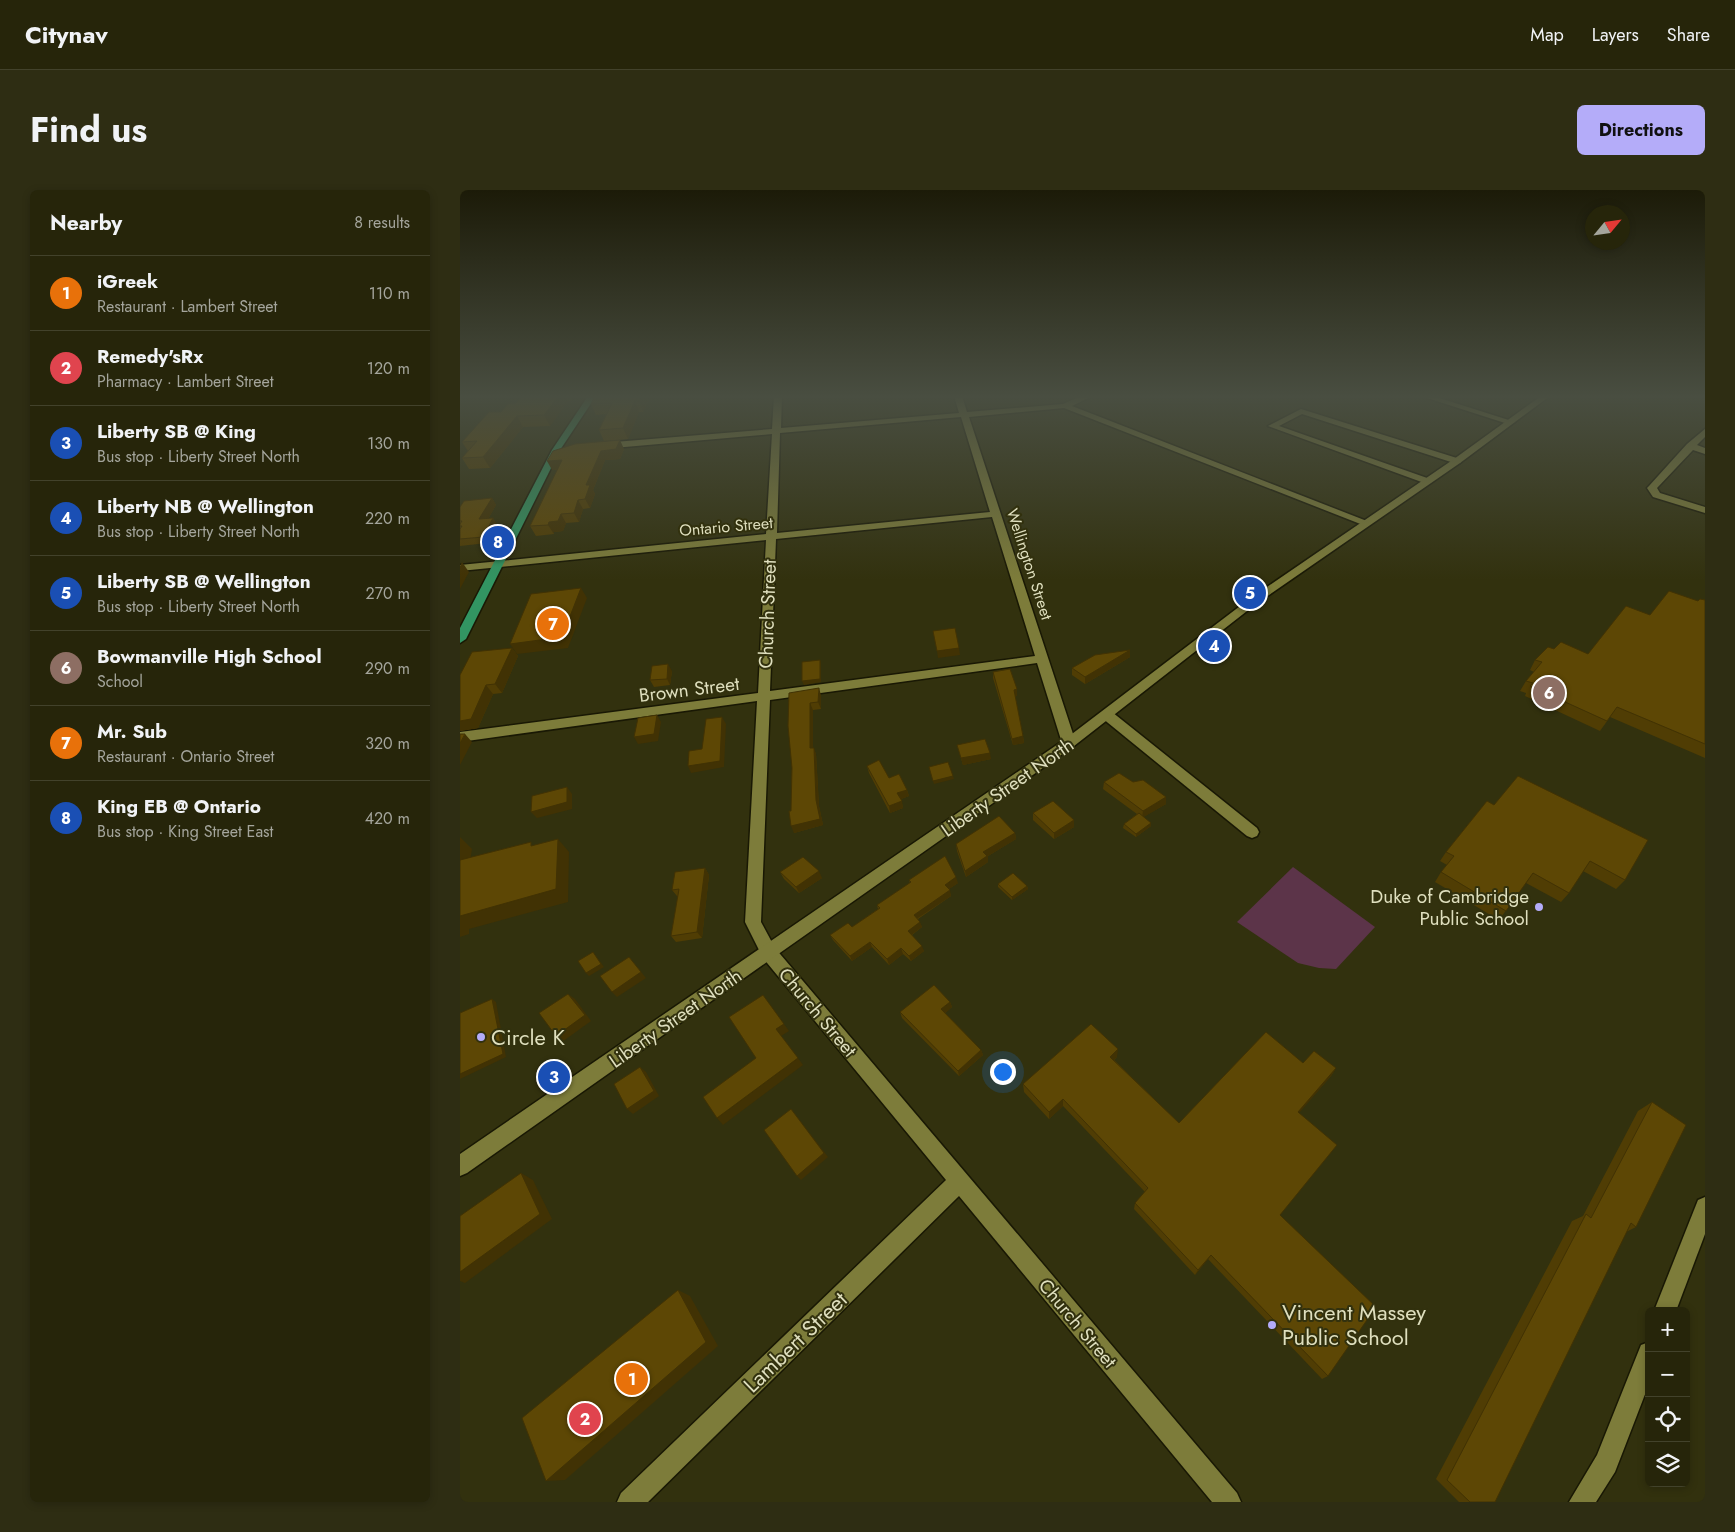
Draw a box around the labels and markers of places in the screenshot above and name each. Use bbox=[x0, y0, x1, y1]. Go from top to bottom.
pin: 8 bbox=[482, 523, 514, 561]
pin: 5 bbox=[1234, 574, 1266, 612]
pin: 7 bbox=[537, 605, 569, 643]
pin: 4 bbox=[1198, 627, 1230, 665]
pin: 6 bbox=[1533, 674, 1565, 712]
place label: Duke of Cambridge Public School bbox=[1370, 883, 1529, 932]
marker: Duke of Cambridge Public School bbox=[1533, 901, 1545, 913]
place label: Circle K bbox=[491, 1021, 566, 1053]
marker: Circle K bbox=[475, 1031, 487, 1043]
pin: 3 bbox=[538, 1058, 570, 1096]
place label: Vincent Massey Public School bbox=[1282, 1296, 1426, 1353]
marker: Vincent Massey Public School bbox=[1266, 1319, 1278, 1331]
pin: 1 bbox=[616, 1360, 648, 1398]
pin: 2 bbox=[569, 1400, 601, 1438]

